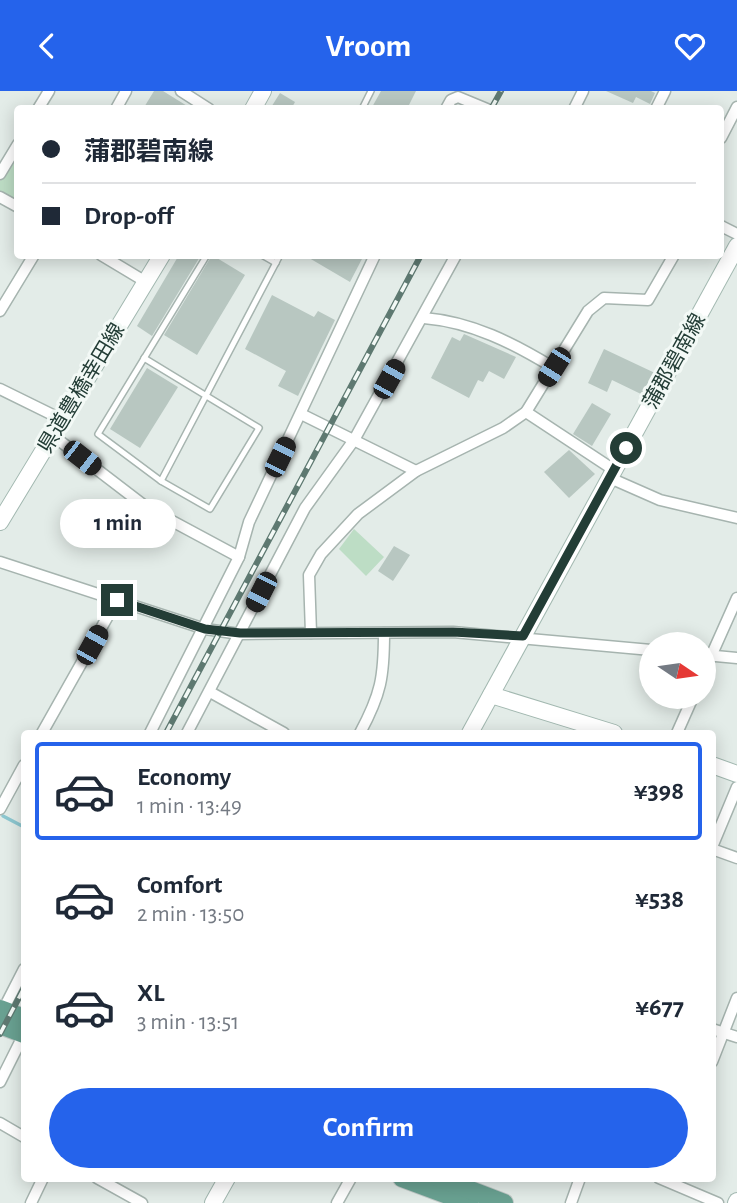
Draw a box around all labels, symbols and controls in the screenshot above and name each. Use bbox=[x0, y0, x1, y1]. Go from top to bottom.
icon: back bbox=[28, 27, 66, 65]
icon: heart bbox=[671, 27, 709, 65]
text: Vroom bbox=[326, 30, 411, 62]
text: 蒲郡碧南線 bbox=[84, 139, 214, 165]
text: Drop-off bbox=[84, 203, 173, 229]
street label: 蒲郡碧南線 bbox=[639, 310, 709, 412]
street label: 県道豊橋幸田線 bbox=[34, 319, 128, 457]
car bbox=[534, 344, 575, 390]
car bbox=[370, 356, 409, 402]
route start bbox=[610, 432, 642, 464]
car bbox=[262, 434, 299, 480]
car bbox=[59, 437, 106, 479]
callout: 1 min bbox=[59, 498, 175, 547]
text: 1 min bbox=[94, 512, 142, 535]
car bbox=[243, 569, 280, 615]
route end bbox=[101, 584, 133, 616]
car bbox=[73, 622, 112, 668]
north arrow bbox=[639, 632, 716, 709]
map controls bbox=[639, 632, 716, 709]
icon: car bbox=[53, 760, 116, 823]
text: Economy bbox=[137, 764, 231, 790]
text: ¥398 bbox=[634, 778, 684, 804]
text: 1 min · 13:49 bbox=[137, 795, 242, 818]
icon: car bbox=[53, 868, 116, 931]
text: Comfort bbox=[137, 872, 222, 898]
text: ¥538 bbox=[635, 886, 684, 912]
text: 2 min · 13:50 bbox=[137, 903, 244, 926]
icon: car bbox=[53, 976, 116, 1039]
text: XL bbox=[137, 980, 164, 1006]
text: ¥677 bbox=[635, 994, 684, 1020]
text: 3 min · 13:51 bbox=[137, 1011, 239, 1034]
button: Confirm bbox=[49, 1088, 688, 1168]

